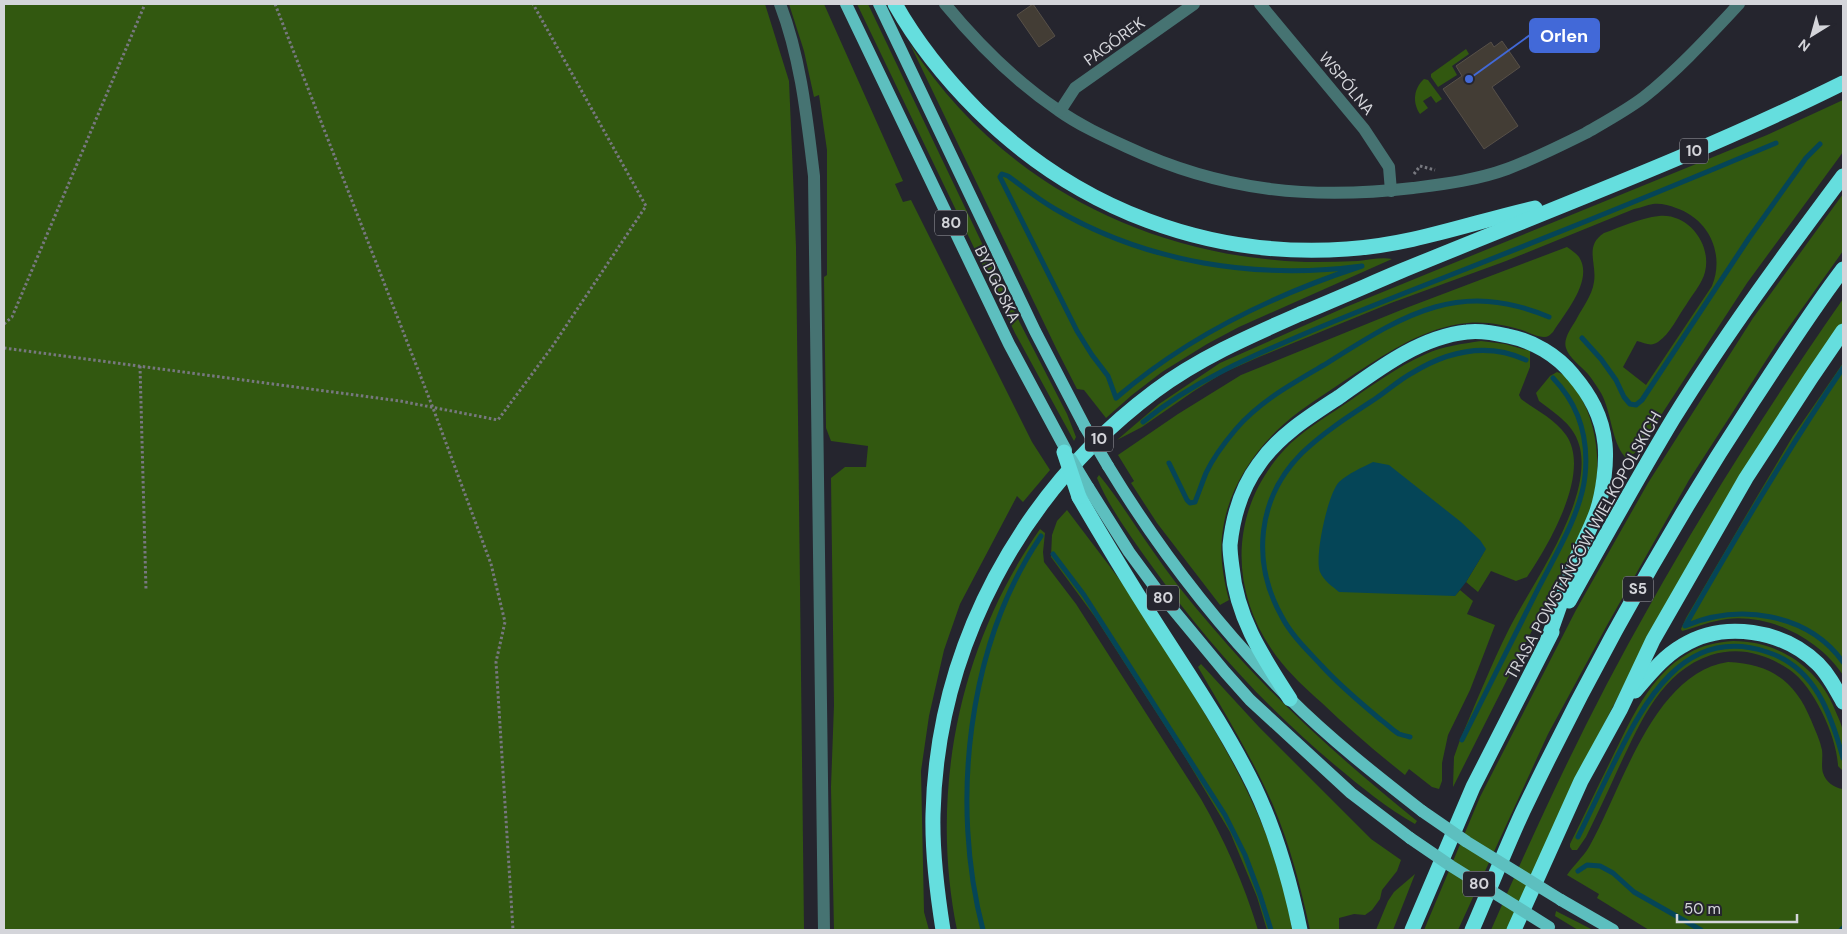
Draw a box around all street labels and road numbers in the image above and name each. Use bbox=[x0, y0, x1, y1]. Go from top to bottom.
street label: PAGÓREK bbox=[1080, 12, 1149, 71]
street label: WSPÓLNA bbox=[1314, 47, 1379, 120]
road number: 10 bbox=[1680, 138, 1708, 164]
road number: 80 bbox=[935, 210, 967, 236]
street label: BYDGOSKA bbox=[970, 242, 1025, 327]
street label: TRASA POWSTAŃCÓW WIELKOPOLSKICH bbox=[1501, 407, 1666, 683]
road number: 10 bbox=[1085, 426, 1113, 452]
road number: S5 bbox=[1623, 576, 1653, 602]
road number: 80 bbox=[1147, 586, 1179, 610]
road number: 80 bbox=[1463, 872, 1495, 896]

